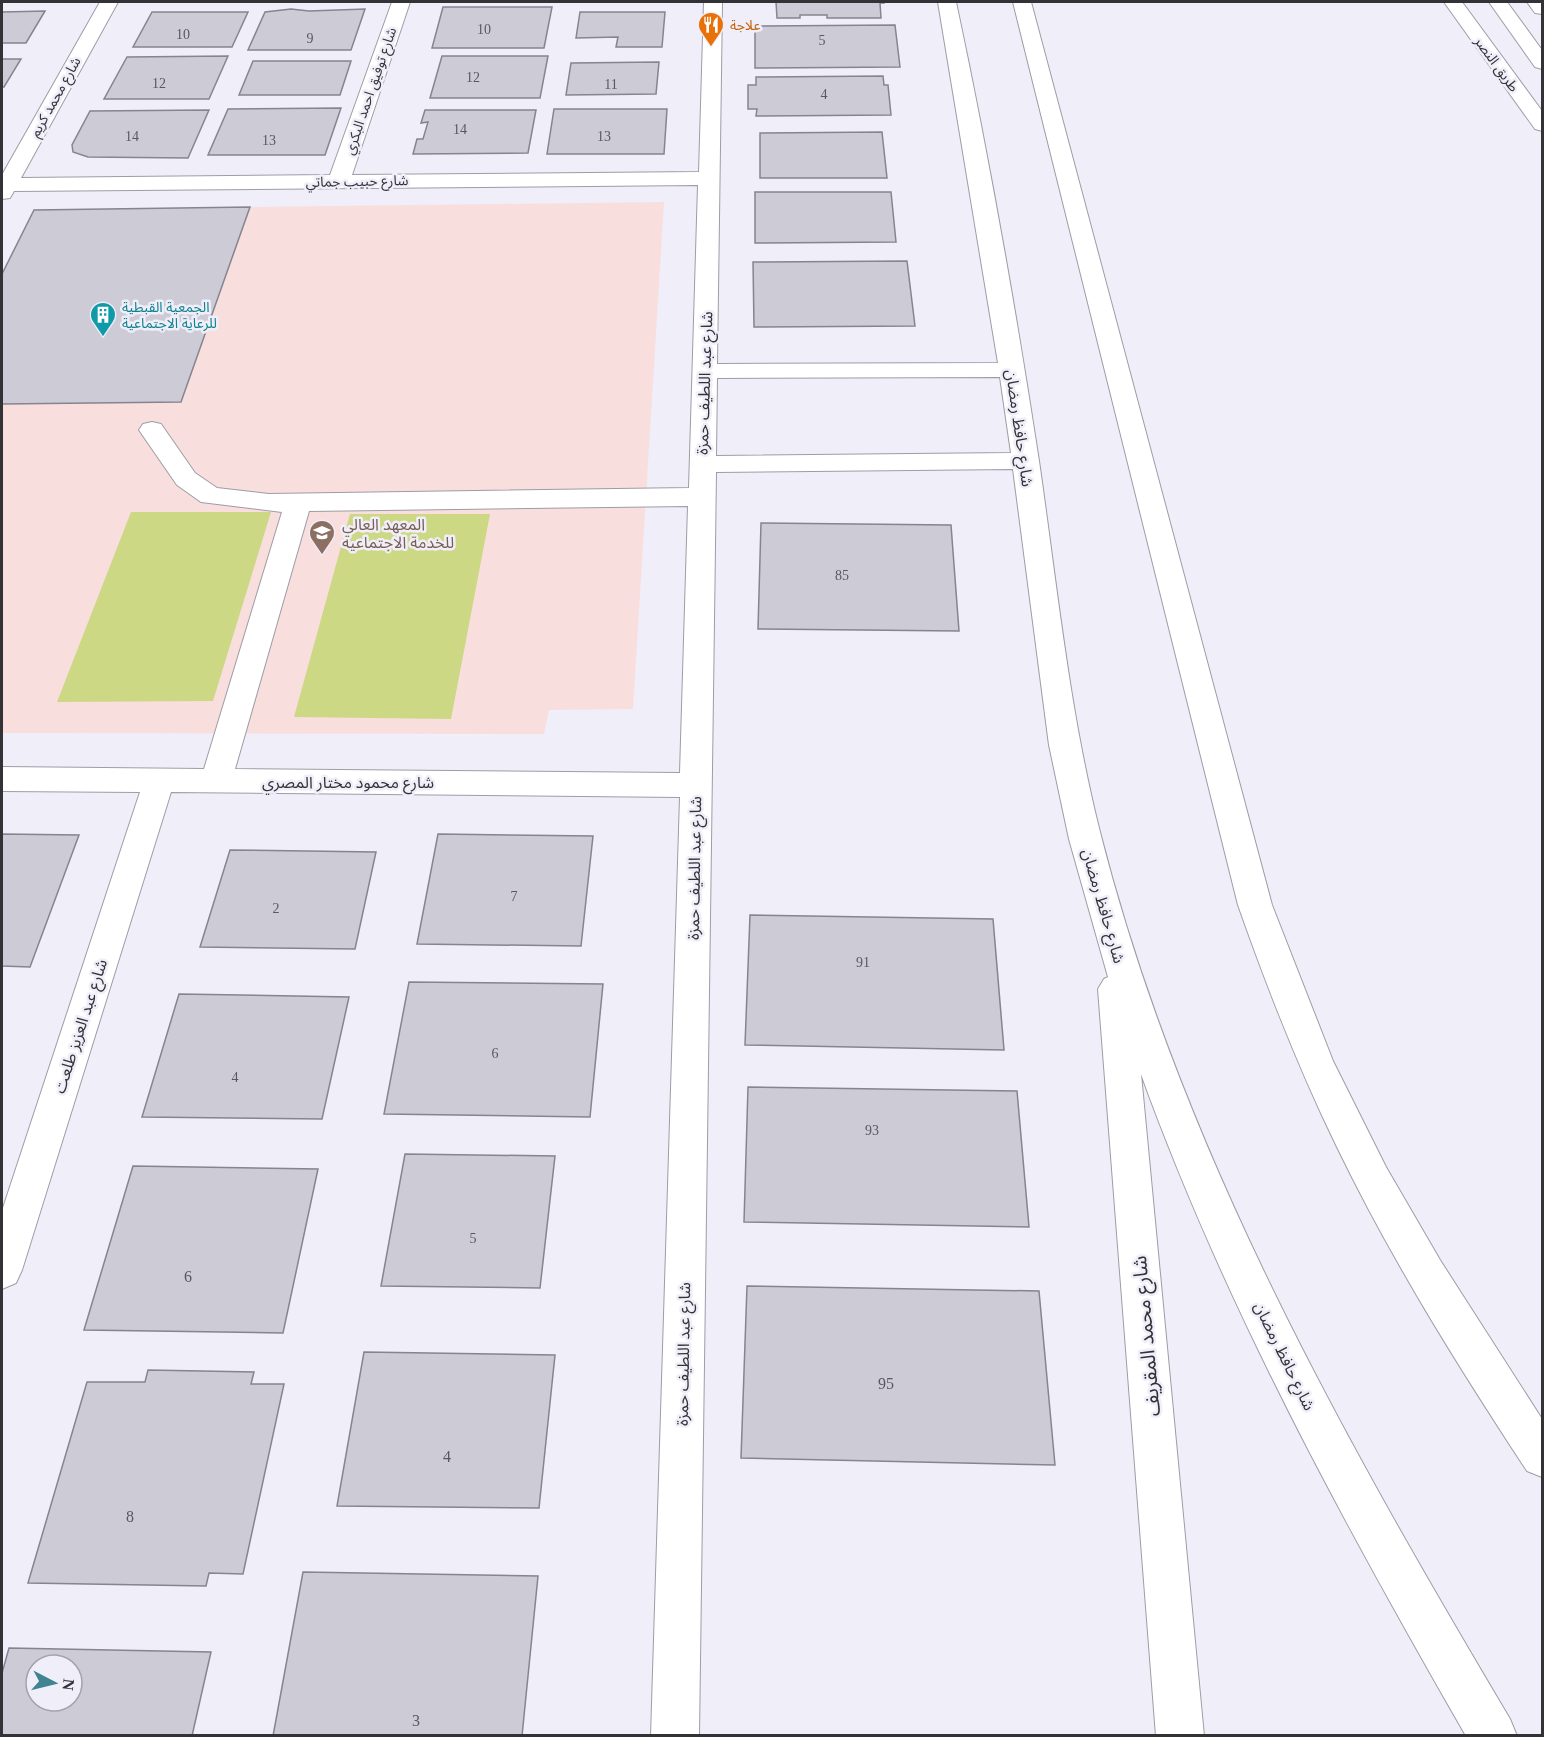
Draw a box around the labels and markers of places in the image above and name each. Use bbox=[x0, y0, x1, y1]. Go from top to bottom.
restaurant icon: علاجة bbox=[696, 10, 726, 48]
place label: علاجة bbox=[730, 18, 760, 33]
building icon: الجمعية القبطية للرعاية الاجتماعية bbox=[88, 300, 118, 338]
place label: الجمعية القبطية للرعاية الاجتماعية bbox=[122, 300, 217, 332]
place label: المعهد العالي للخدمة الاجتماعيه bbox=[342, 516, 454, 551]
school or university icon: المعهد العالي للخدمة الاجتماعيه bbox=[307, 518, 337, 556]

